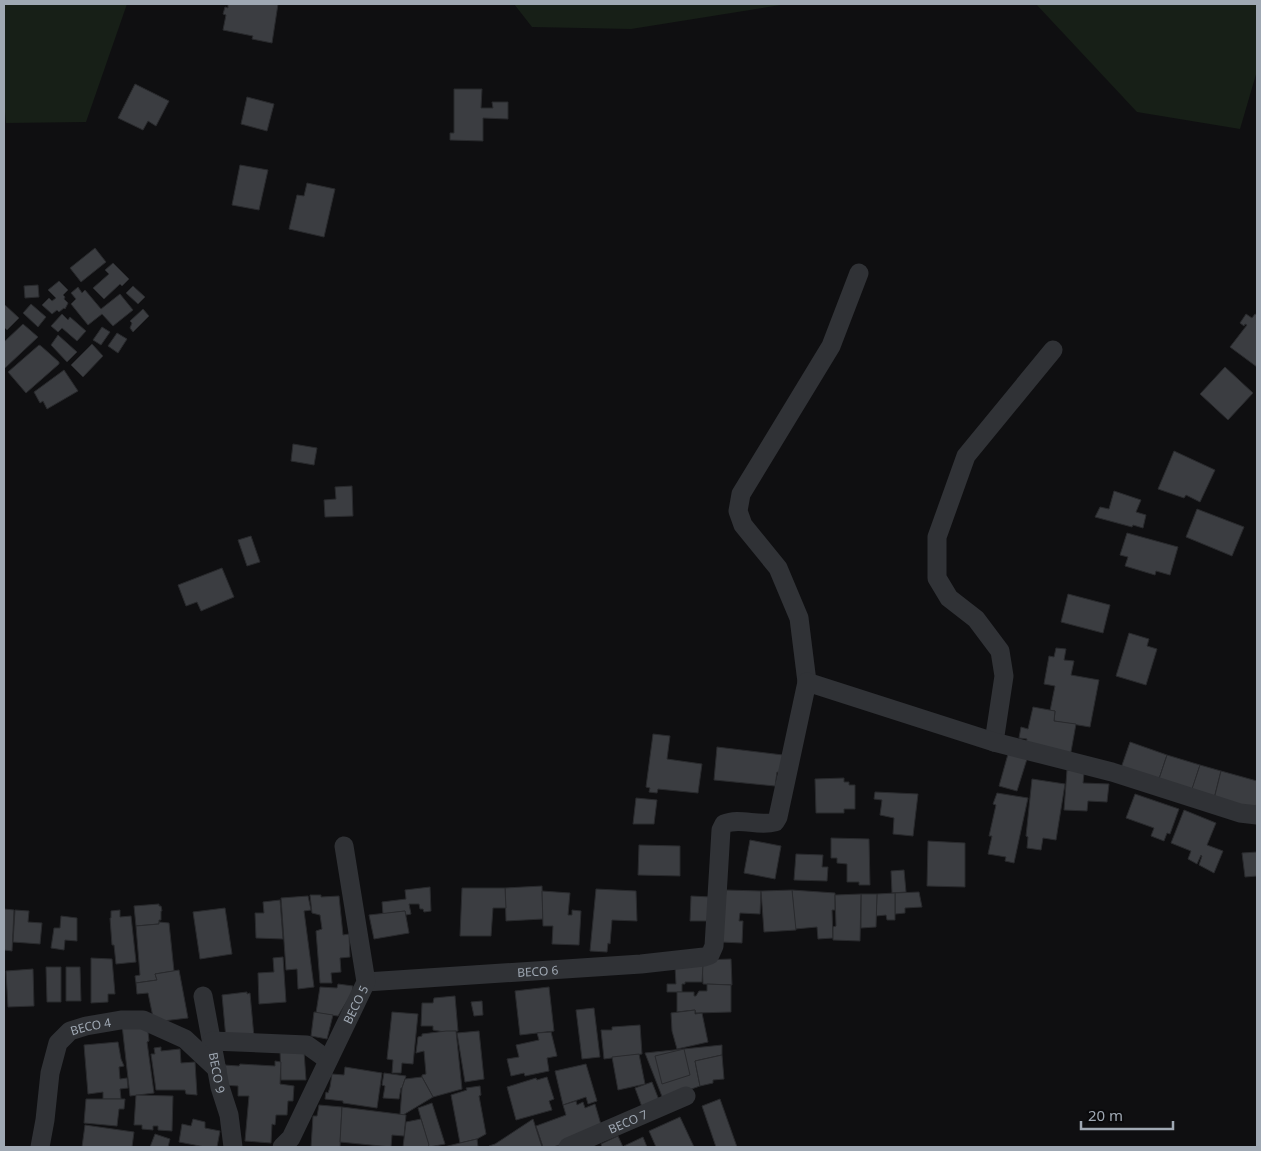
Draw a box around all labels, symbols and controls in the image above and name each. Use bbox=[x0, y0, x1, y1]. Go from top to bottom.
street label: BECO 6 bbox=[517, 961, 559, 981]
street label: BECO 5 bbox=[339, 982, 372, 1027]
street label: BECO 4 bbox=[68, 1013, 112, 1039]
street label: BECO 9 bbox=[205, 1051, 230, 1095]
scale bar bbox=[1081, 1098, 1174, 1130]
street label: BECO 7 bbox=[605, 1105, 650, 1137]
text: 20 m bbox=[1088, 1105, 1123, 1125]

